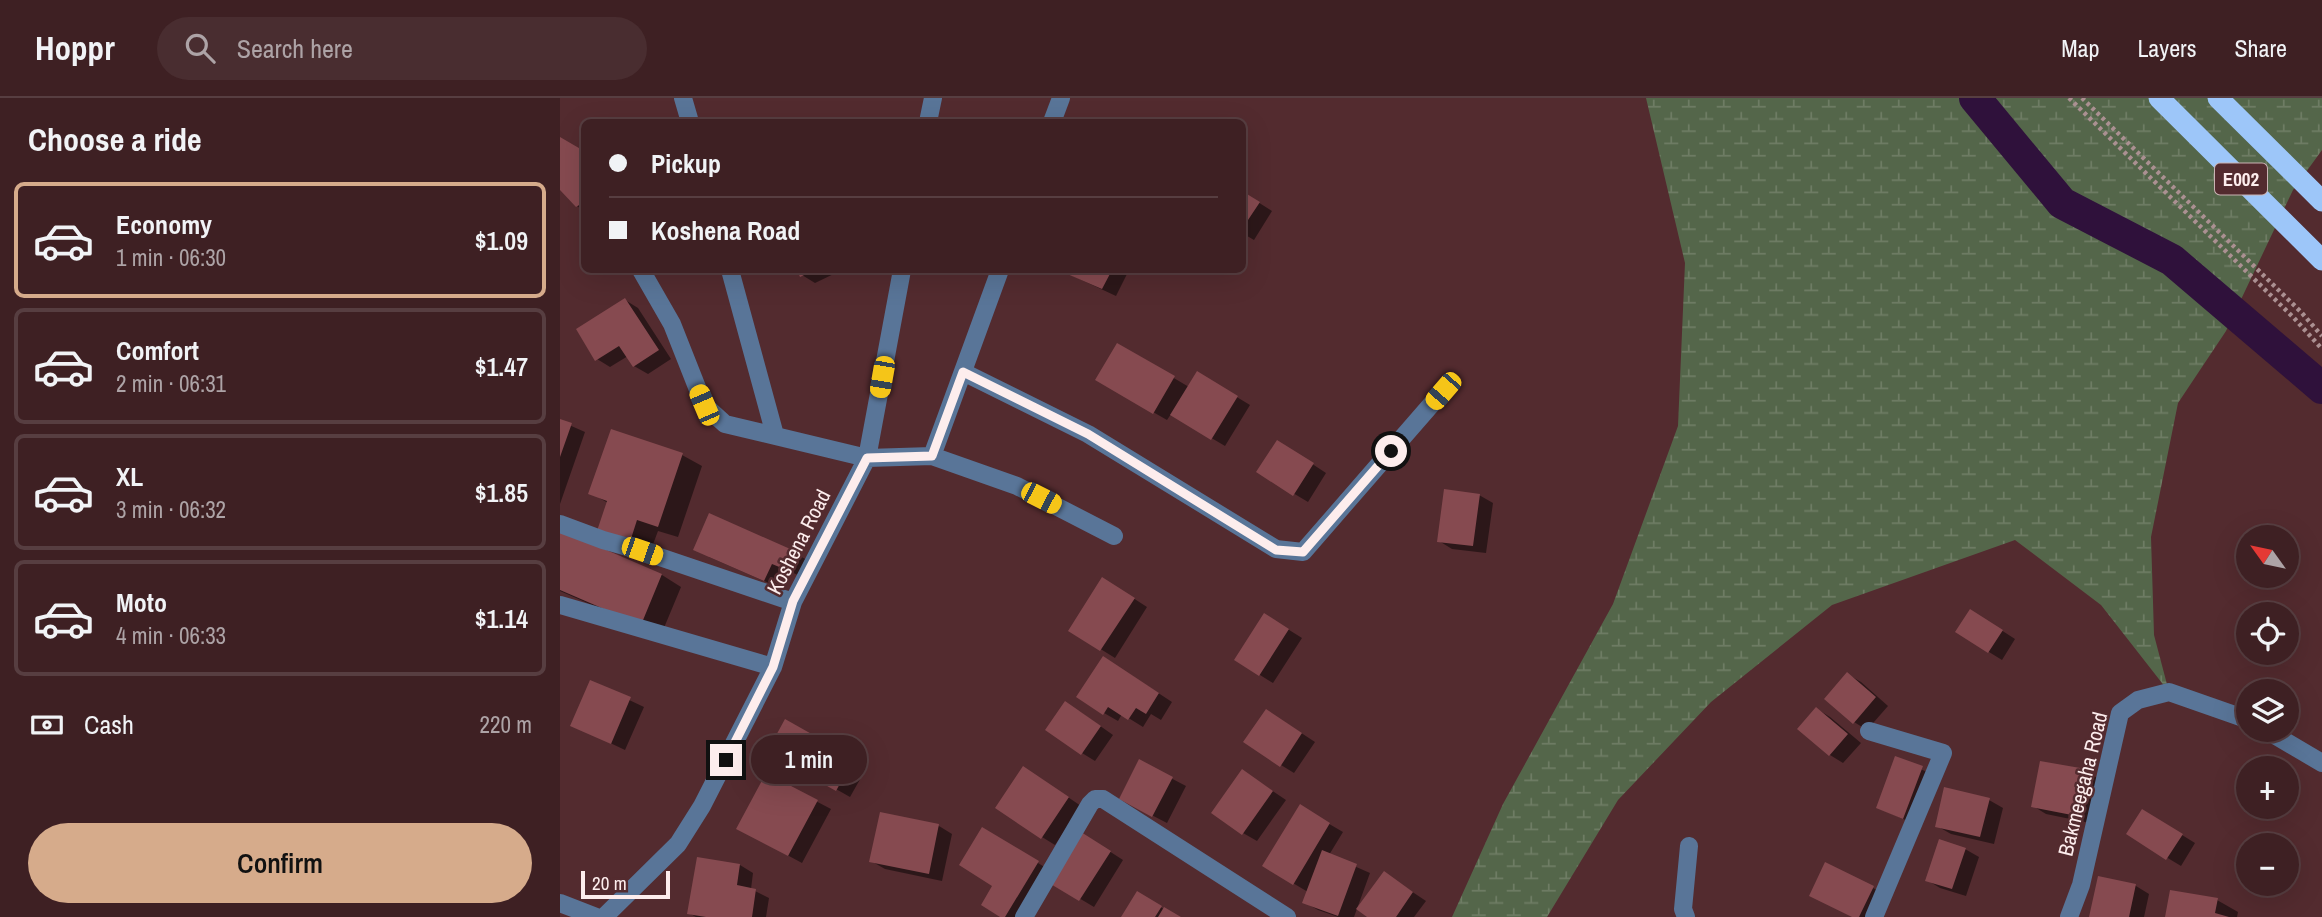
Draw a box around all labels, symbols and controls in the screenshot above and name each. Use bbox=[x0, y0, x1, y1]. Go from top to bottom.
search box bbox=[157, 17, 647, 80]
text: Hoppr bbox=[35, 26, 115, 70]
icon: search bbox=[181, 29, 219, 67]
text: Search here bbox=[237, 31, 353, 66]
text: Map bbox=[2061, 32, 2099, 64]
text: Layers bbox=[2137, 32, 2196, 64]
text: Share bbox=[2234, 32, 2287, 64]
text: Choose a ride bbox=[28, 118, 202, 161]
text: Pickup bbox=[651, 146, 721, 181]
road number: E002 bbox=[2215, 164, 2267, 194]
text: Economy bbox=[116, 207, 212, 242]
icon: car bbox=[32, 209, 95, 272]
text: Koshena Road bbox=[651, 213, 800, 248]
text: $1.09 bbox=[475, 223, 528, 258]
text: 1 min · 06:30 bbox=[116, 242, 226, 273]
text: Comfort bbox=[116, 333, 199, 368]
icon: car bbox=[32, 335, 95, 398]
text: $1.47 bbox=[475, 349, 528, 384]
car bbox=[869, 354, 896, 400]
text: 2 min · 06:31 bbox=[116, 368, 226, 399]
car bbox=[1422, 368, 1465, 414]
car bbox=[687, 382, 722, 428]
route start bbox=[1375, 435, 1407, 467]
text: XL bbox=[116, 459, 143, 494]
icon: car bbox=[32, 461, 95, 524]
text: $1.85 bbox=[475, 475, 528, 510]
car bbox=[1018, 479, 1065, 517]
street label: Koshena Road bbox=[760, 484, 837, 599]
text: 3 min · 06:32 bbox=[116, 494, 226, 525]
north arrow bbox=[2236, 525, 2300, 588]
map controls bbox=[2236, 525, 2299, 896]
car bbox=[619, 534, 666, 568]
text: Moto bbox=[116, 585, 167, 620]
icon: car bbox=[32, 587, 95, 650]
text: $1.14 bbox=[475, 601, 528, 636]
button: locate bbox=[2236, 602, 2299, 665]
text: 4 min · 06:33 bbox=[116, 620, 226, 651]
button: layers bbox=[2236, 679, 2299, 742]
icon: cash bbox=[28, 706, 66, 744]
text: Cash bbox=[84, 707, 134, 742]
text: 220 m bbox=[480, 709, 532, 740]
street label: Bakmeegaha Road bbox=[2051, 709, 2114, 859]
callout: 1 min bbox=[750, 736, 866, 784]
route end bbox=[710, 744, 742, 776]
text: 1 min bbox=[785, 744, 833, 775]
button: + bbox=[2236, 756, 2299, 819]
button: Confirm bbox=[28, 823, 532, 903]
button: − bbox=[2236, 833, 2299, 896]
scale bar bbox=[581, 868, 670, 900]
text: 20 m bbox=[592, 870, 627, 896]

